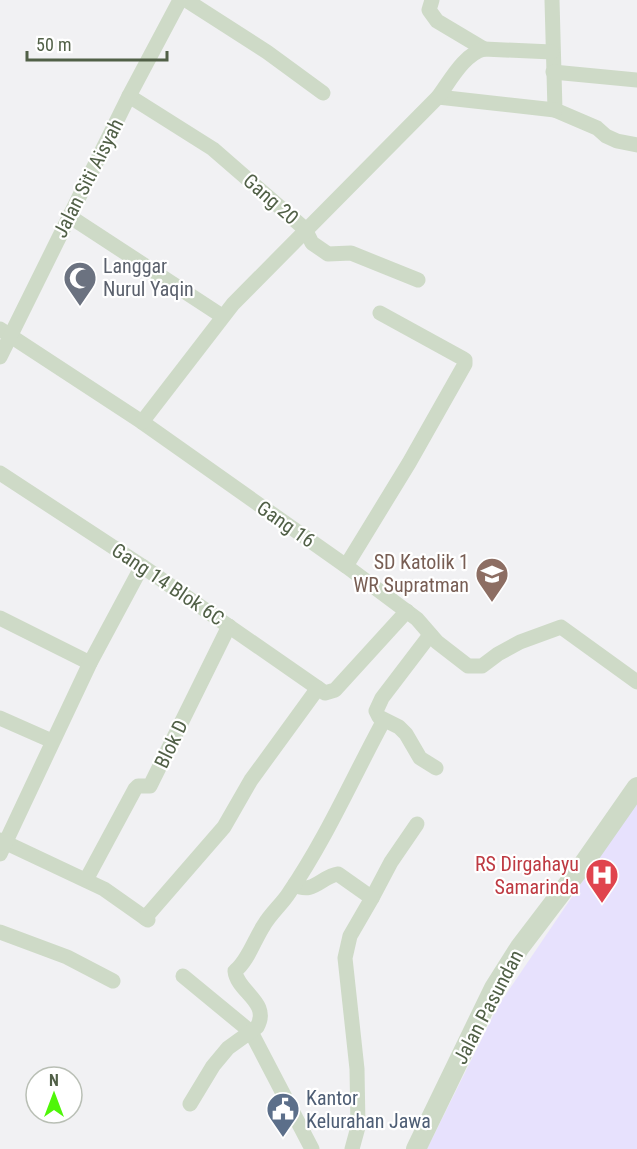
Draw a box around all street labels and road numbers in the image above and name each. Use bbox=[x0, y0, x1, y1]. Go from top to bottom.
street label: Jalan Siti Aisyah bbox=[48, 114, 128, 242]
street label: Gang 20 bbox=[238, 169, 304, 229]
street label: Gang 16 bbox=[252, 495, 320, 553]
street label: Gang 14 Blok 6C bbox=[107, 538, 229, 630]
street label: Blok D bbox=[149, 716, 193, 772]
street label: Jalan Pasundan bbox=[448, 946, 528, 1068]

